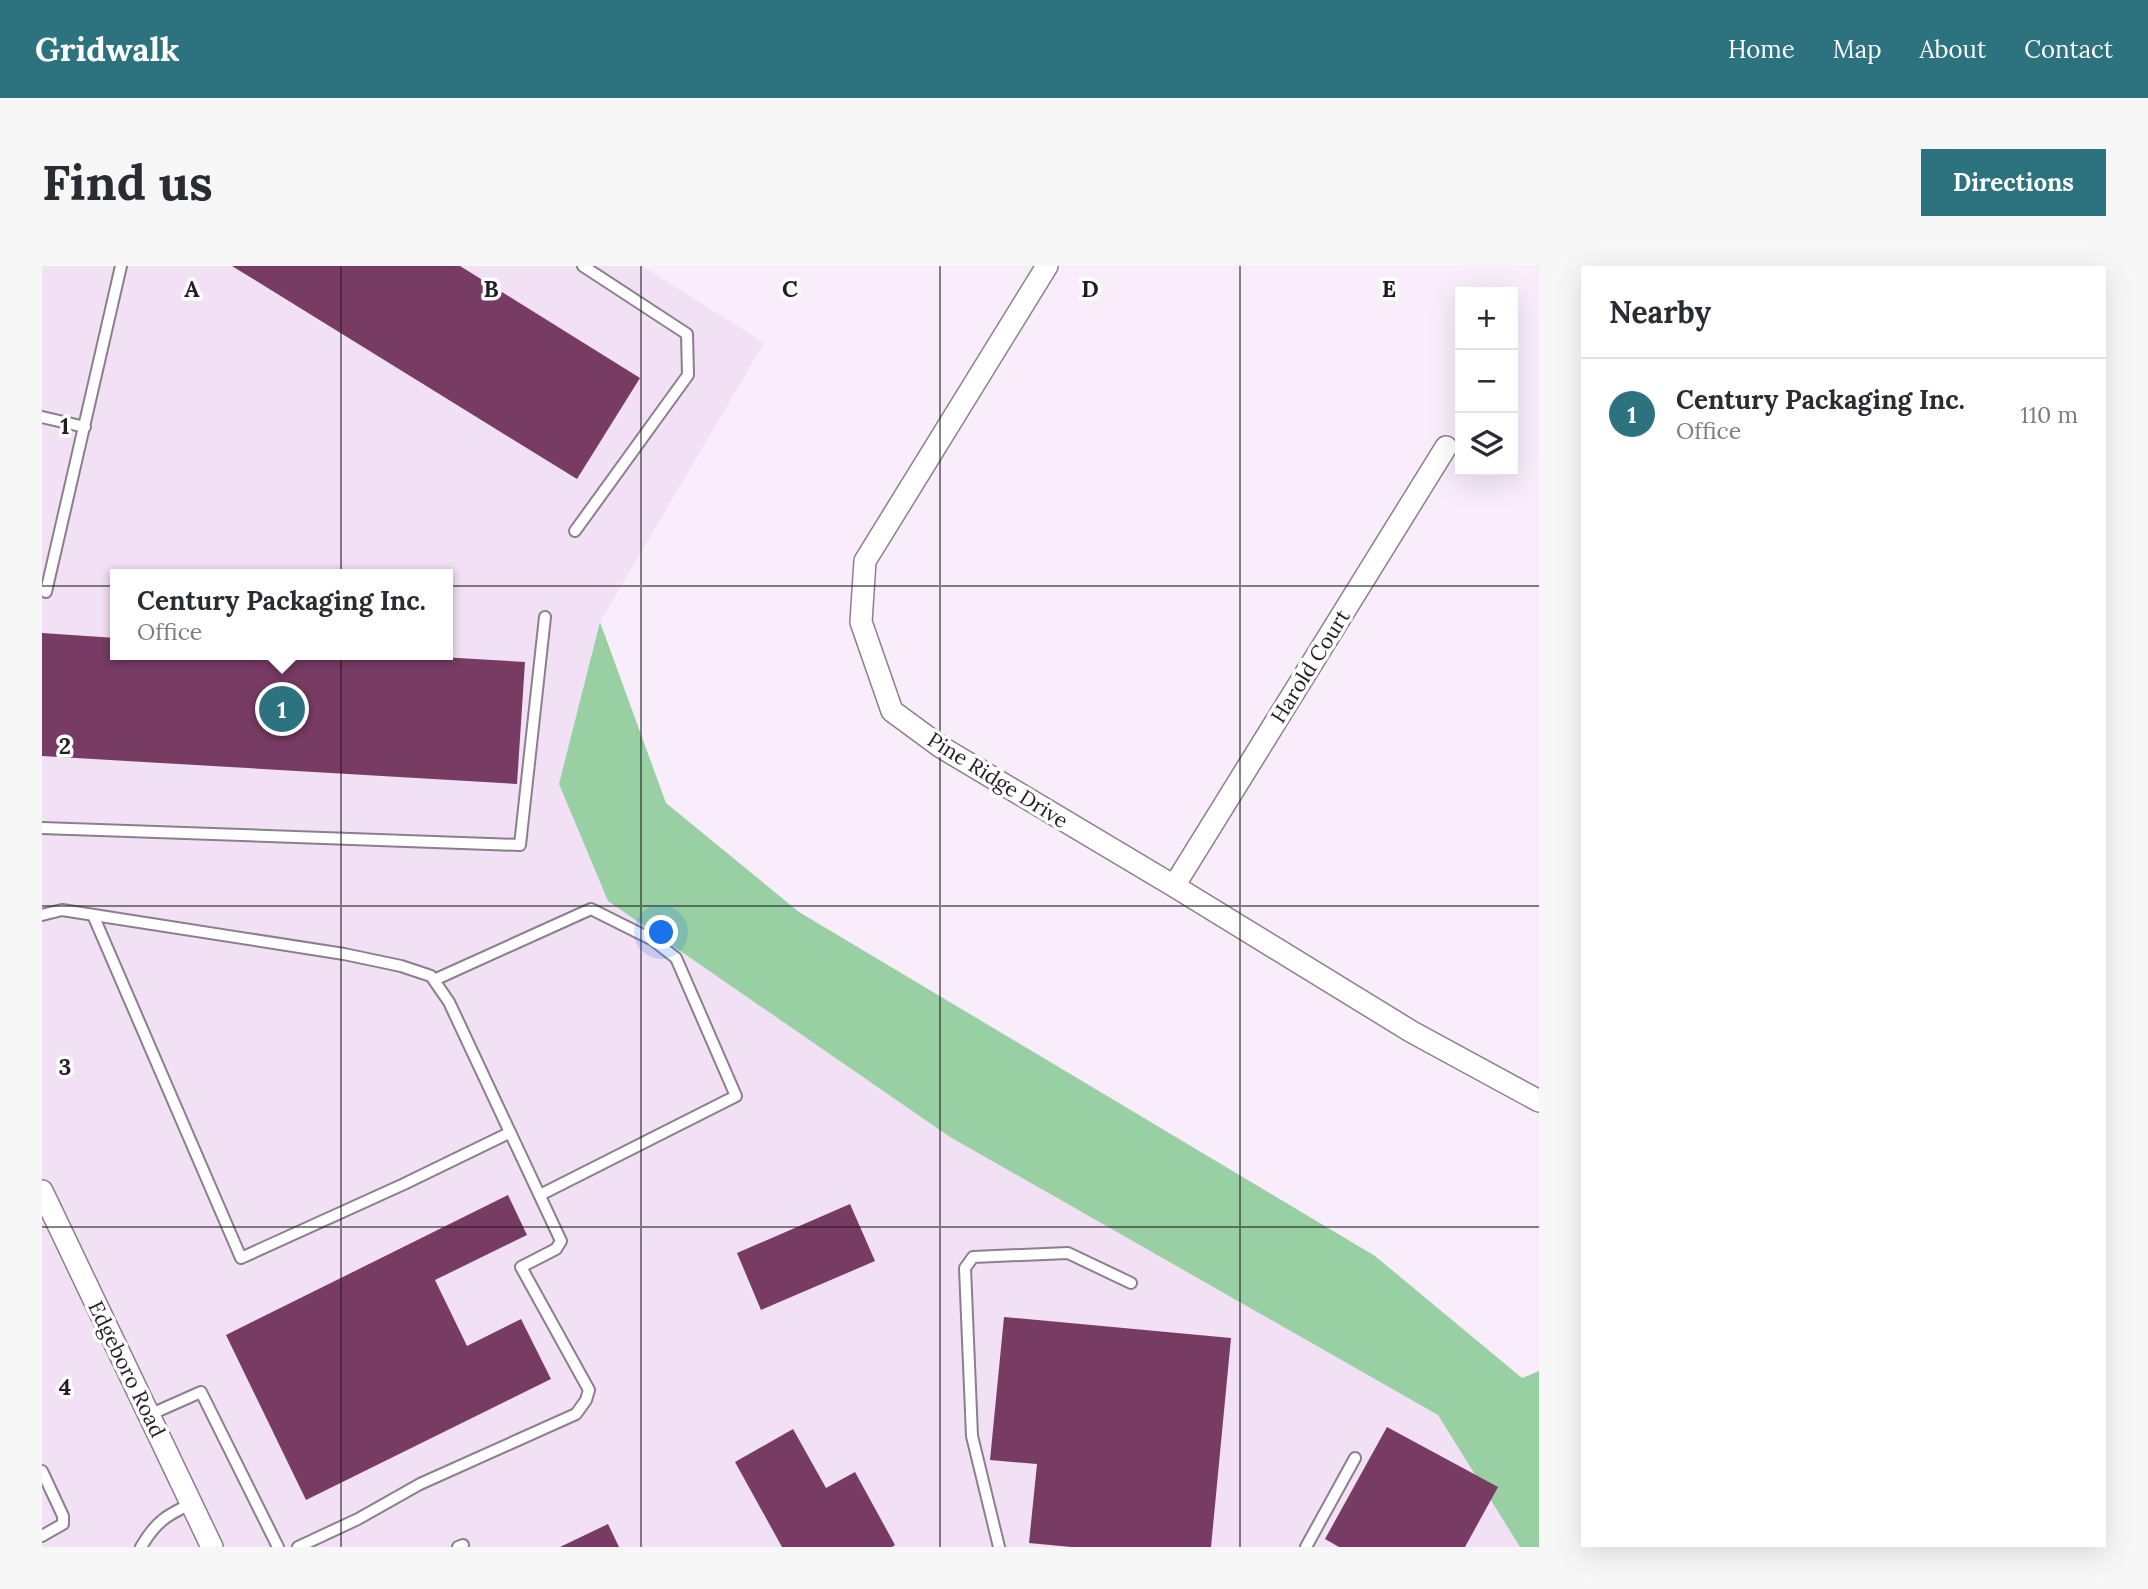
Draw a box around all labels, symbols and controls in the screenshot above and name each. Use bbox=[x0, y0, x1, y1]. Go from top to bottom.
text: Gridwalk bbox=[35, 28, 180, 70]
text: Home bbox=[1728, 34, 1795, 65]
text: Map bbox=[1833, 34, 1882, 65]
text: About bbox=[1920, 34, 1986, 65]
text: Contact bbox=[2024, 34, 2113, 65]
button: Directions bbox=[1921, 149, 2106, 216]
text: Find us bbox=[42, 151, 213, 213]
text: A bbox=[184, 274, 200, 303]
text: B bbox=[483, 274, 499, 303]
text: C bbox=[782, 274, 798, 303]
text: D bbox=[1081, 274, 1099, 303]
text: E bbox=[1382, 274, 1396, 303]
map controls bbox=[1455, 287, 1518, 476]
button: + bbox=[1455, 287, 1518, 350]
text: Nearby bbox=[1609, 293, 1711, 331]
button: − bbox=[1455, 350, 1518, 413]
text: Century Packaging Inc. bbox=[1676, 383, 1965, 416]
text: 1 bbox=[1627, 400, 1637, 429]
text: 110 m bbox=[2020, 400, 2078, 429]
text: 1 bbox=[60, 411, 70, 440]
button: layers bbox=[1455, 413, 1518, 476]
text: Office bbox=[1676, 416, 1741, 445]
popup bbox=[110, 569, 453, 660]
text: Century Packaging Inc. bbox=[137, 584, 426, 617]
street label: Harold Court bbox=[1264, 603, 1356, 728]
text: Office bbox=[137, 617, 202, 646]
pin: 1 bbox=[259, 683, 305, 735]
street label: Pine Ridge Drive bbox=[923, 726, 1073, 834]
text: 2 bbox=[59, 731, 71, 760]
your location bbox=[644, 915, 678, 949]
text: 3 bbox=[59, 1052, 71, 1081]
street label: Edgeboro Road bbox=[82, 1296, 172, 1442]
text: 4 bbox=[59, 1372, 71, 1401]

